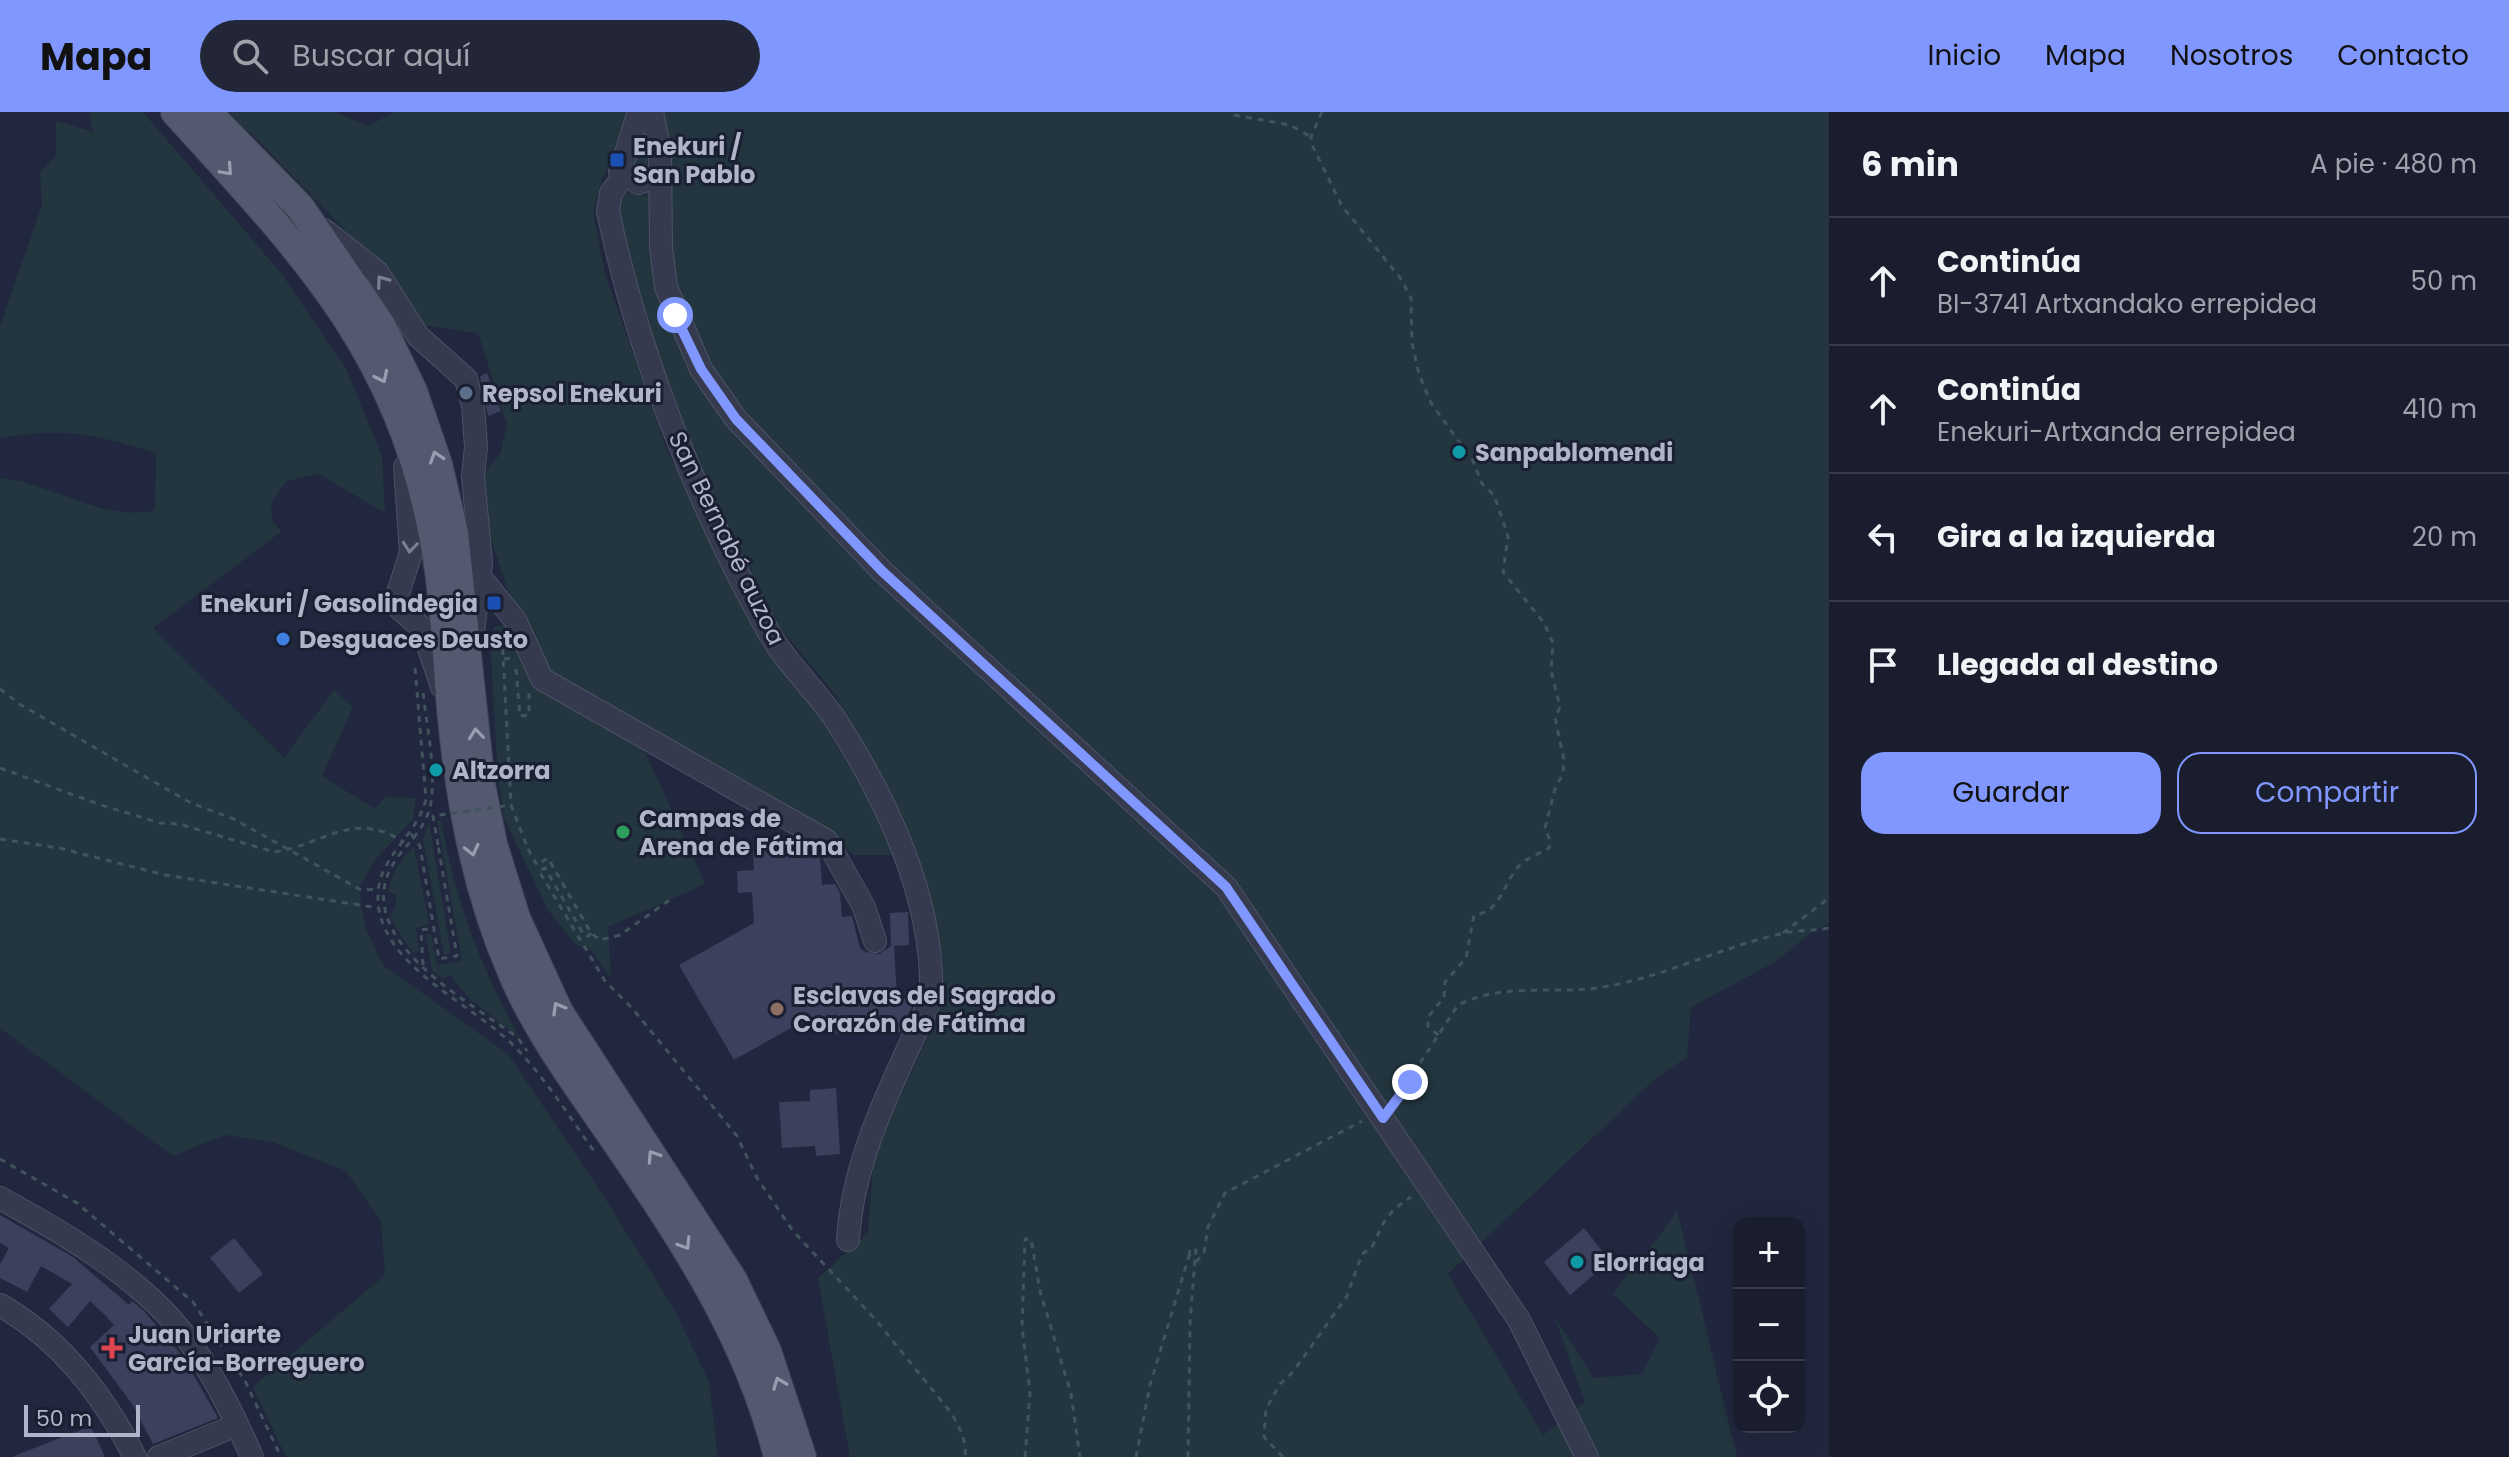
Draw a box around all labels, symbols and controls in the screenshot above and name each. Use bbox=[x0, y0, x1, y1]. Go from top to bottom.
search box bbox=[200, 20, 760, 92]
text: Mapa bbox=[40, 30, 152, 83]
icon: search bbox=[228, 34, 272, 78]
text: Buscar aquí bbox=[292, 34, 470, 77]
text: Inicio bbox=[1928, 36, 2001, 75]
text: Mapa bbox=[2045, 36, 2126, 75]
text: Nosotros bbox=[2170, 36, 2293, 75]
text: Contacto bbox=[2337, 36, 2469, 75]
place label: Enekuri / San Pablo bbox=[633, 130, 755, 191]
text: 6 min bbox=[1861, 140, 1959, 188]
text: A pie · 480 m bbox=[2310, 146, 2477, 182]
marker: Enekuri / San Pablo bbox=[608, 151, 626, 169]
one-way arrow bbox=[218, 160, 232, 175]
text: Continúa bbox=[1937, 240, 2081, 283]
icon: ahead bbox=[1861, 259, 1905, 303]
text: 50 m bbox=[2411, 263, 2477, 299]
one-way arrow bbox=[377, 275, 392, 289]
text: BI-3741 Artxandako errepidea bbox=[1937, 286, 2317, 322]
route start bbox=[657, 297, 693, 333]
text: Continúa bbox=[1937, 368, 2081, 411]
one-way arrow bbox=[372, 369, 388, 384]
place label: Repsol Enekuri bbox=[482, 377, 662, 410]
marker: Repsol Enekuri bbox=[457, 384, 475, 402]
icon: ahead bbox=[1861, 387, 1905, 431]
text: 410 m bbox=[2402, 391, 2477, 427]
text: Enekuri-Artxanda errepidea bbox=[1937, 414, 2296, 450]
street label: San Bernabé auzoa bbox=[661, 426, 793, 650]
place label: Sanpablomendi bbox=[1475, 436, 1673, 469]
marker: Sanpablomendi bbox=[1450, 443, 1468, 461]
one-way arrow bbox=[429, 451, 445, 465]
icon: left bbox=[1861, 515, 1905, 559]
text: Gira a la izquierda bbox=[1937, 515, 2216, 558]
text: 20 m bbox=[2412, 519, 2477, 555]
one-way arrow bbox=[402, 540, 419, 554]
place label: Enekuri / Gasolindegia bbox=[200, 587, 478, 620]
marker: Enekuri / Gasolindegia bbox=[485, 594, 503, 612]
place label: Desguaces Deusto bbox=[299, 623, 528, 656]
marker: Desguaces Deusto bbox=[274, 630, 292, 648]
icon: arrive bbox=[1861, 643, 1905, 687]
text: Llegada al destino bbox=[1937, 643, 2218, 686]
one-way arrow bbox=[468, 727, 485, 740]
button: Guardar bbox=[1861, 752, 2161, 834]
button: Compartir bbox=[2177, 752, 2477, 834]
place label: Altzorra bbox=[452, 754, 551, 787]
marker: Altzorra bbox=[427, 761, 445, 779]
place label: Campas de Arena de Fátima bbox=[639, 802, 843, 863]
marker: Campas de Arena de Fátima bbox=[614, 823, 632, 841]
one-way arrow bbox=[462, 843, 479, 857]
place label: Esclavas del Sagrado Corazón de Fátima bbox=[793, 979, 1056, 1040]
marker: Esclavas del Sagrado Corazón de Fátima bbox=[768, 1000, 786, 1018]
one-way arrow bbox=[552, 1002, 568, 1017]
route end bbox=[1392, 1064, 1428, 1100]
one-way arrow bbox=[647, 1151, 662, 1165]
map controls bbox=[1733, 1217, 1805, 1433]
button: + bbox=[1733, 1217, 1805, 1289]
one-way arrow bbox=[675, 1235, 690, 1250]
place label: Elorriaga bbox=[1593, 1246, 1705, 1279]
marker: Elorriaga bbox=[1568, 1253, 1586, 1271]
button: − bbox=[1733, 1289, 1805, 1361]
place label: Juan Uriarte García-Borreguero bbox=[128, 1318, 365, 1379]
marker: Juan Uriarte García-Borreguero bbox=[103, 1339, 121, 1357]
button: locate bbox=[1733, 1361, 1805, 1433]
one-way arrow bbox=[772, 1376, 789, 1390]
scale bar bbox=[24, 1401, 140, 1437]
text: 50 m bbox=[36, 1403, 92, 1434]

